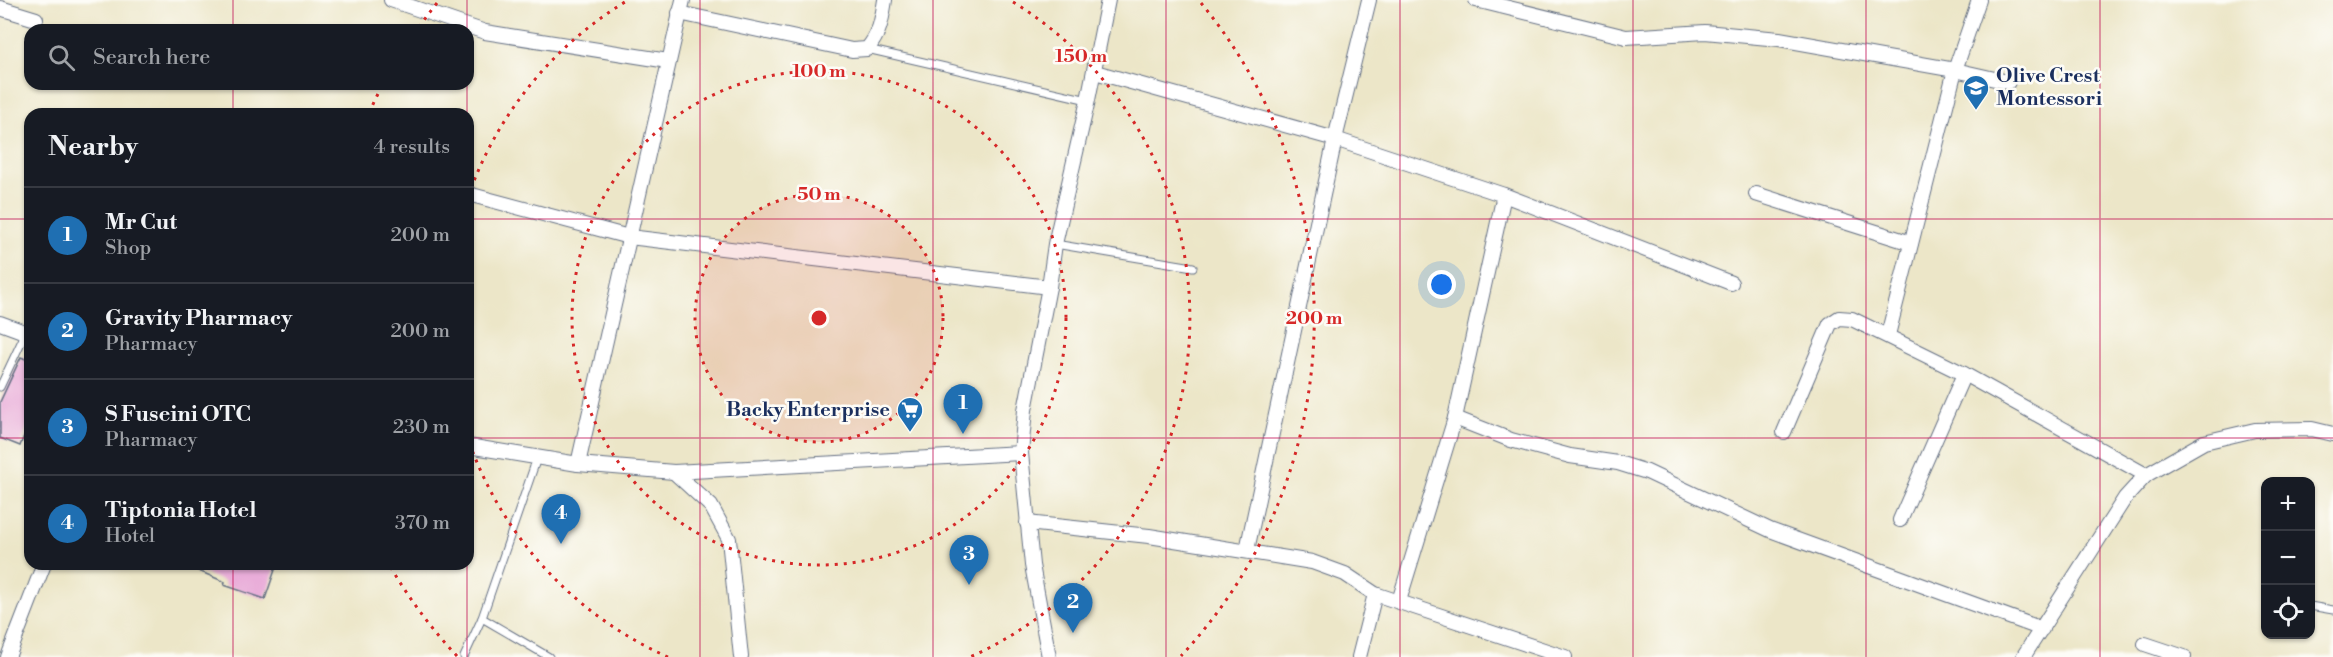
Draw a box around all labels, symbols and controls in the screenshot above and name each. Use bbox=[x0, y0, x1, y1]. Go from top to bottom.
search box bbox=[24, 24, 474, 90]
icon: search bbox=[45, 41, 78, 74]
text: Search here bbox=[93, 44, 210, 71]
text: 150 m bbox=[1055, 45, 1108, 68]
text: 100 m bbox=[792, 60, 846, 83]
place label: Olive Crest Montessori bbox=[1996, 64, 2103, 112]
school or university icon: Olive Crest Montessori bbox=[1961, 73, 1991, 111]
text: Nearby bbox=[48, 131, 138, 163]
text: 4 results bbox=[373, 135, 450, 160]
text: 50 m bbox=[797, 183, 841, 206]
text: Mr Cut bbox=[105, 209, 177, 236]
text: 1 bbox=[63, 223, 72, 248]
text: 200 m bbox=[390, 223, 450, 248]
text: Shop bbox=[105, 236, 151, 261]
your location bbox=[1427, 270, 1456, 299]
text: Gravity Pharmacy bbox=[105, 305, 292, 332]
text: 200 m bbox=[1286, 307, 1343, 330]
centre of rings bbox=[809, 308, 829, 328]
text: 2 bbox=[61, 319, 74, 344]
text: 200 m bbox=[390, 319, 450, 344]
text: Pharmacy bbox=[105, 332, 197, 357]
pin: 1 bbox=[944, 384, 982, 434]
supermarket icon: Backy Enterprise bbox=[895, 395, 925, 433]
place label: Backy Enterprise bbox=[726, 398, 890, 423]
text: S Fuseini OTC bbox=[105, 401, 251, 428]
text: 3 bbox=[61, 415, 74, 440]
text: 230 m bbox=[393, 415, 450, 440]
text: Pharmacy bbox=[105, 428, 197, 453]
map controls bbox=[2261, 477, 2315, 639]
button: + bbox=[2261, 477, 2315, 531]
pin: 4 bbox=[542, 494, 580, 544]
text: Tiptonia Hotel bbox=[105, 497, 256, 524]
text: 4 bbox=[61, 511, 74, 536]
text: 370 m bbox=[395, 511, 450, 536]
text: Hotel bbox=[105, 524, 155, 549]
button: − bbox=[2261, 531, 2315, 585]
pin: 3 bbox=[950, 536, 988, 585]
pin: 2 bbox=[1054, 584, 1092, 633]
button: locate bbox=[2261, 585, 2315, 639]

